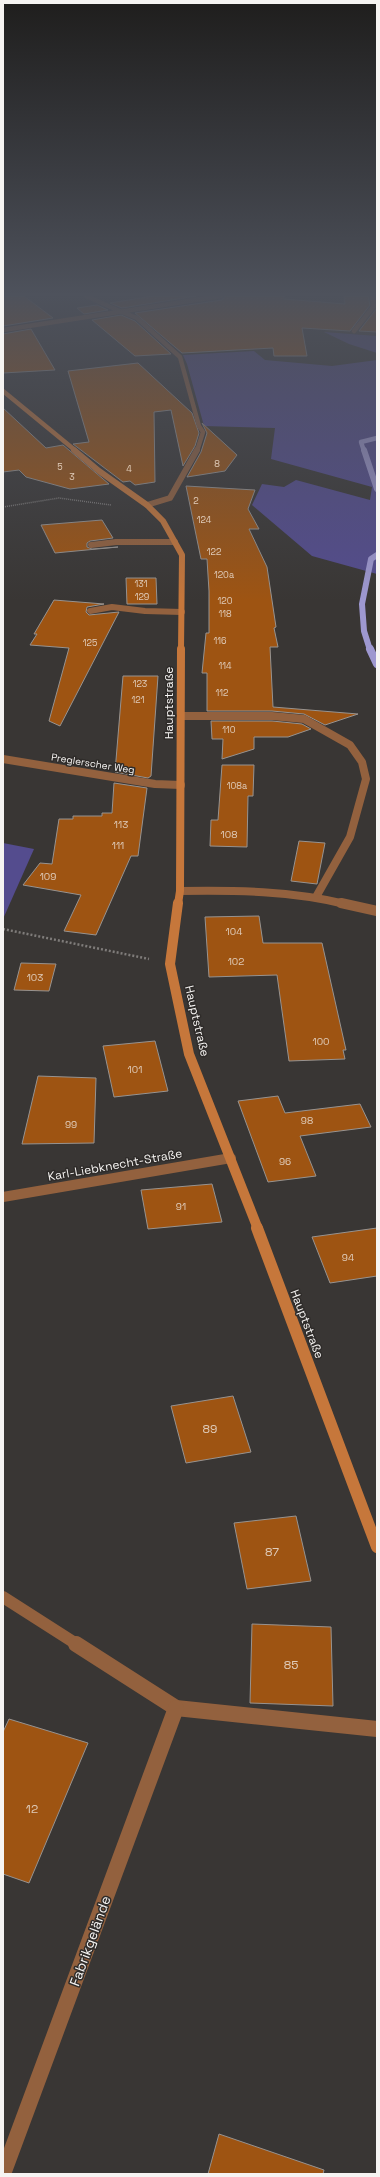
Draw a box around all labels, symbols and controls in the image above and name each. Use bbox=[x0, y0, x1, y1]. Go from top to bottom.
house number: 8 bbox=[214, 458, 220, 470]
house number: 5 bbox=[57, 461, 63, 473]
house number: 4 bbox=[126, 463, 132, 475]
house number: 3 bbox=[69, 471, 75, 483]
house number: 2 bbox=[193, 495, 199, 507]
house number: 124 bbox=[197, 514, 212, 526]
house number: 122 bbox=[207, 546, 221, 558]
house number: 120a bbox=[214, 569, 234, 581]
house number: 131 bbox=[135, 578, 148, 590]
house number: 129 bbox=[135, 591, 149, 603]
house number: 120 bbox=[218, 595, 233, 607]
house number: 118 bbox=[218, 608, 232, 620]
house number: 116 bbox=[213, 635, 227, 647]
house number: 125 bbox=[83, 637, 97, 649]
house number: 114 bbox=[218, 660, 232, 672]
street label: Hauptstraße bbox=[161, 667, 177, 739]
house number: 123 bbox=[133, 678, 147, 690]
house number: 112 bbox=[216, 687, 228, 699]
house number: 121 bbox=[132, 694, 145, 706]
house number: 110 bbox=[222, 724, 236, 736]
street label: Preglerscher Weg bbox=[50, 750, 136, 777]
house number: 108a bbox=[227, 780, 247, 792]
house number: 113 bbox=[114, 818, 128, 831]
house number: 108 bbox=[221, 828, 237, 841]
house number: 111 bbox=[112, 839, 124, 852]
house number: 109 bbox=[40, 870, 56, 883]
house number: 104 bbox=[226, 925, 242, 938]
house number: 102 bbox=[228, 955, 244, 968]
house number: 103 bbox=[27, 971, 43, 984]
street label: Hauptstraße bbox=[181, 984, 213, 1058]
house number: 100 bbox=[313, 1035, 330, 1048]
house number: 101 bbox=[128, 1063, 142, 1076]
house number: 98 bbox=[301, 1114, 313, 1127]
house number: 99 bbox=[65, 1118, 77, 1131]
street label: Karl-Liebknecht-Straße bbox=[47, 1145, 183, 1185]
house number: 96 bbox=[279, 1155, 291, 1168]
house number: 91 bbox=[176, 1200, 186, 1213]
house number: 94 bbox=[342, 1251, 354, 1264]
street label: Hauptstraße bbox=[287, 1287, 327, 1361]
house number: 89 bbox=[203, 1421, 217, 1437]
house number: 87 bbox=[265, 1544, 279, 1560]
house number: 85 bbox=[284, 1657, 298, 1673]
house number: 12 bbox=[26, 1801, 38, 1817]
street label: Fabrikgelände bbox=[65, 1893, 115, 1989]

